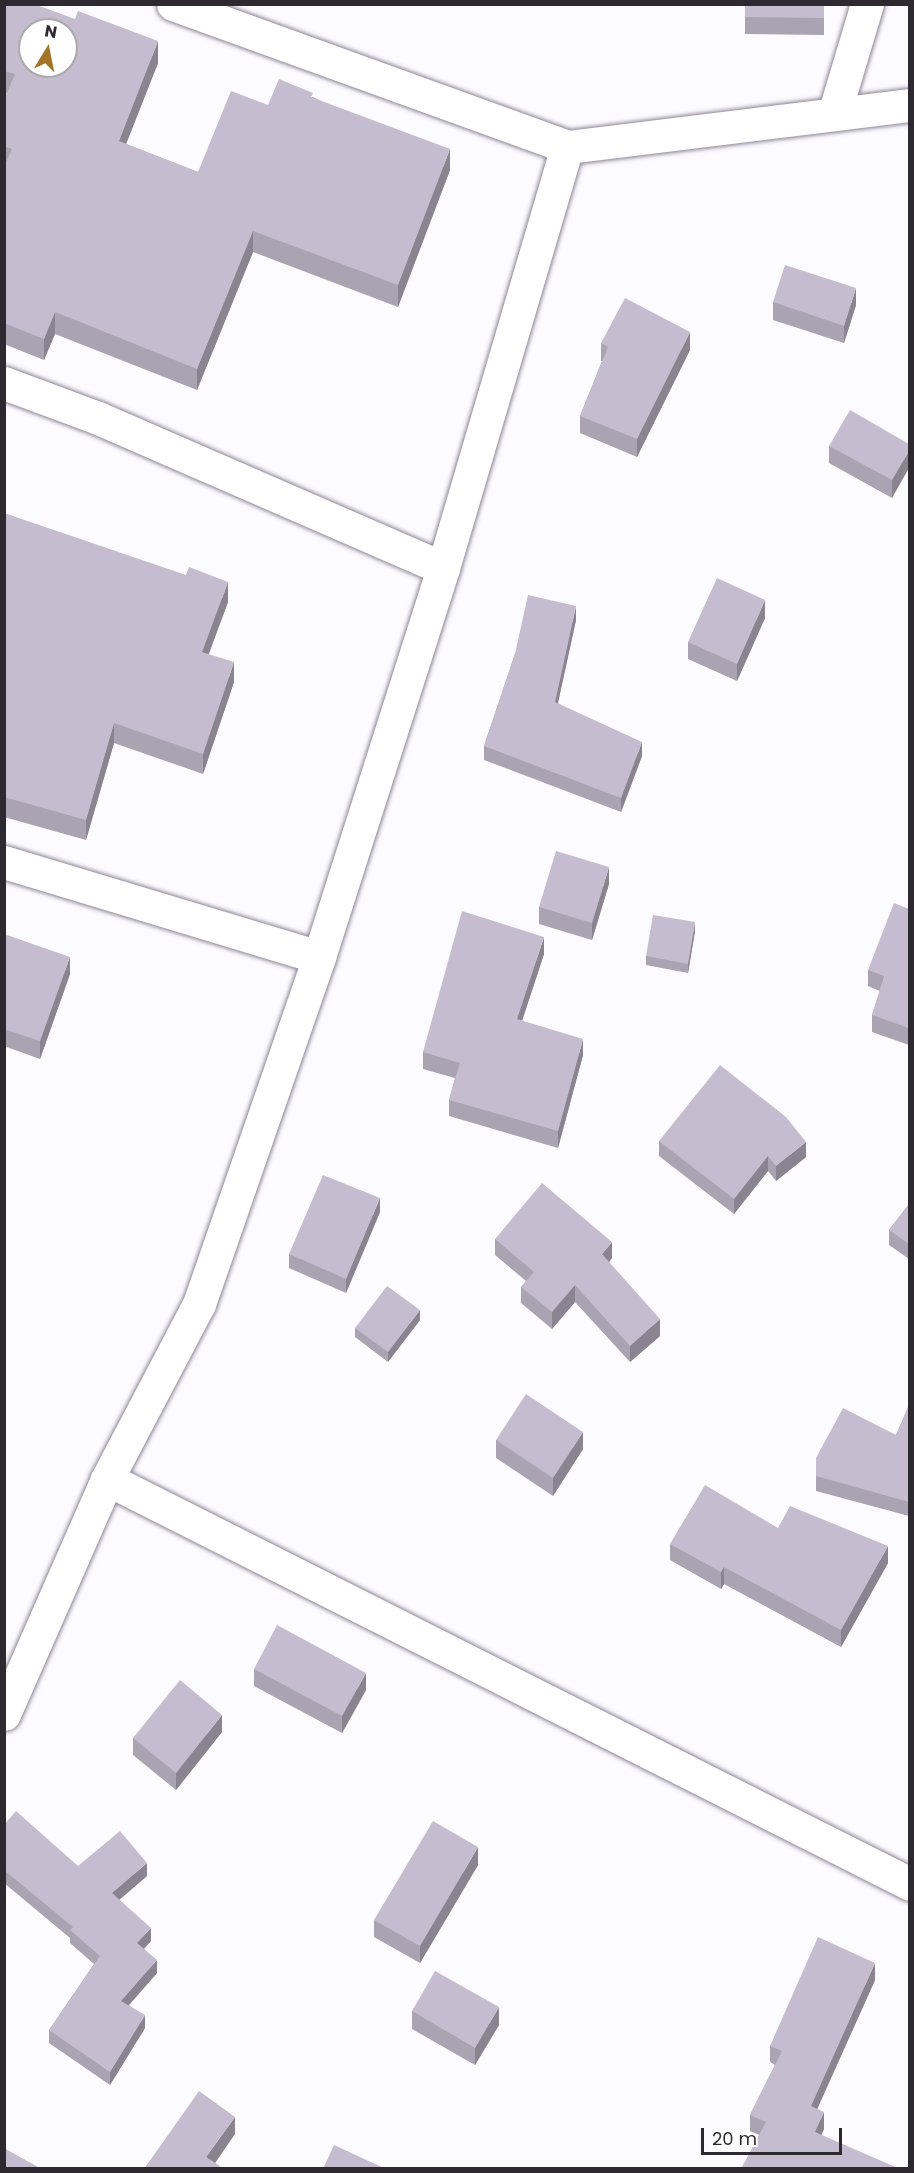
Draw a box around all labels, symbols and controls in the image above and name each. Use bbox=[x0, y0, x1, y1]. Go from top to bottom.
north arrow bbox=[18, 18, 78, 78]
text: N bbox=[43, 19, 59, 44]
scale bar bbox=[704, 2116, 845, 2154]
text: 20 m bbox=[712, 2126, 757, 2151]

